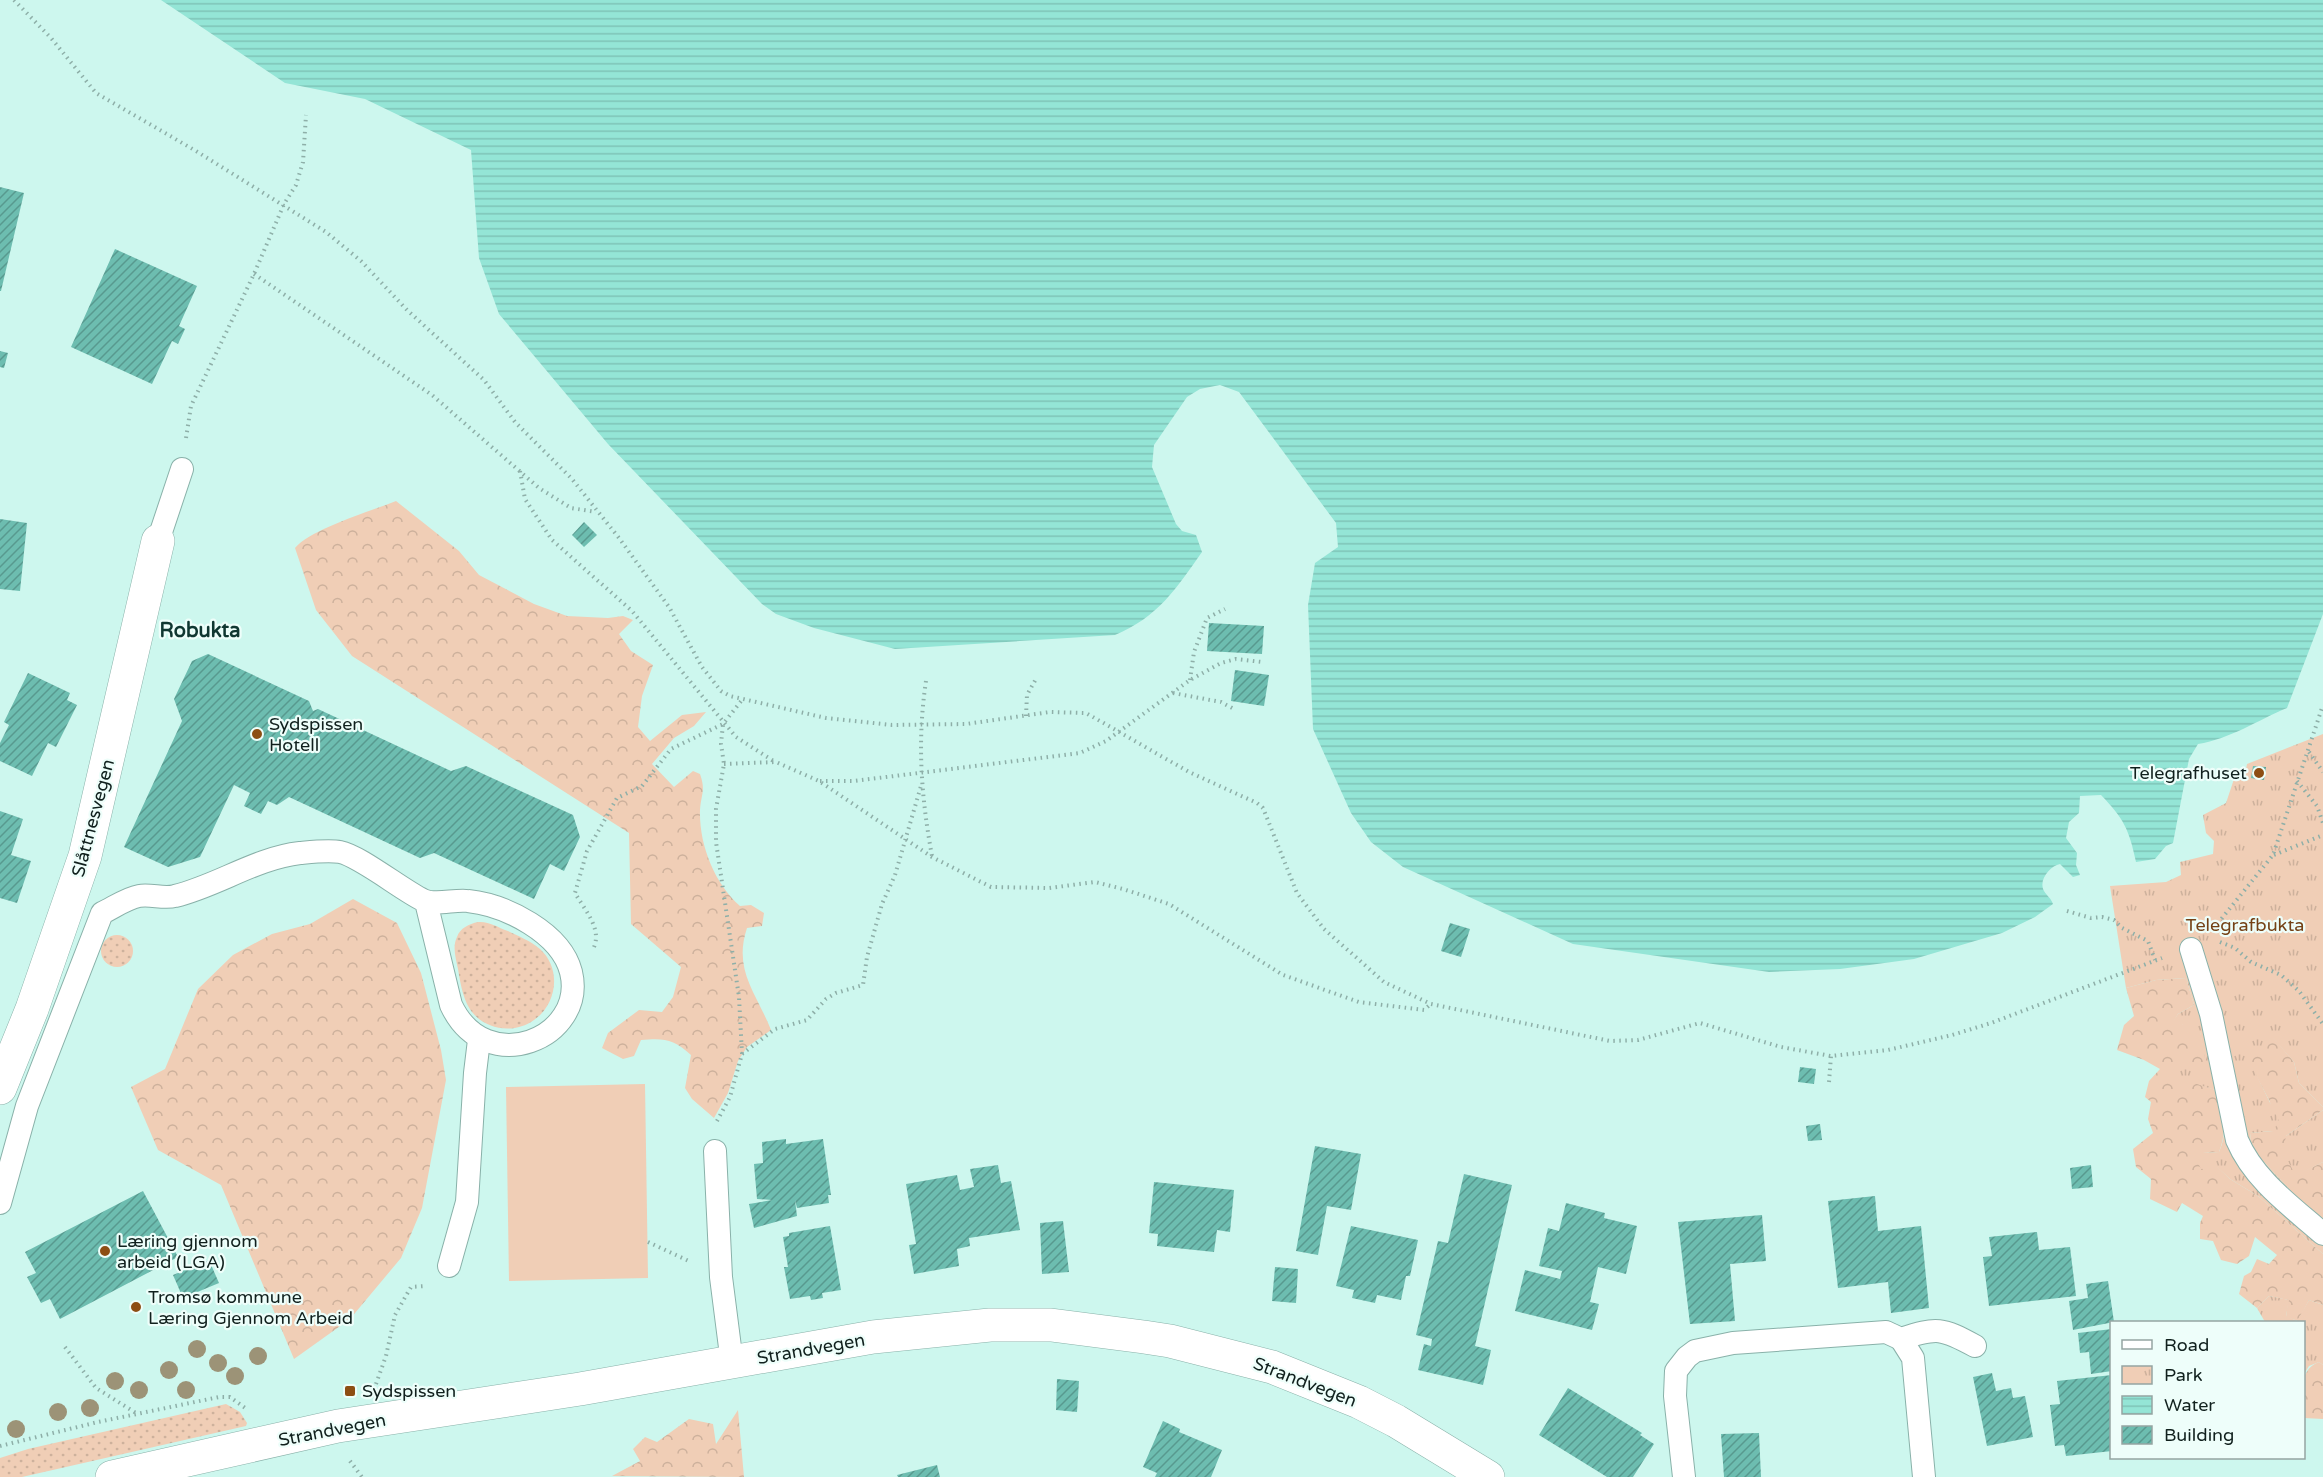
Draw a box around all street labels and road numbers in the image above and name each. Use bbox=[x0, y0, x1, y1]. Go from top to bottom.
street label: Slåttnesvegen bbox=[67, 757, 119, 879]
street label: Strandvegen bbox=[755, 1329, 867, 1369]
street label: Strandvegen bbox=[1250, 1352, 1360, 1412]
street label: Strandvegen bbox=[276, 1409, 388, 1451]

